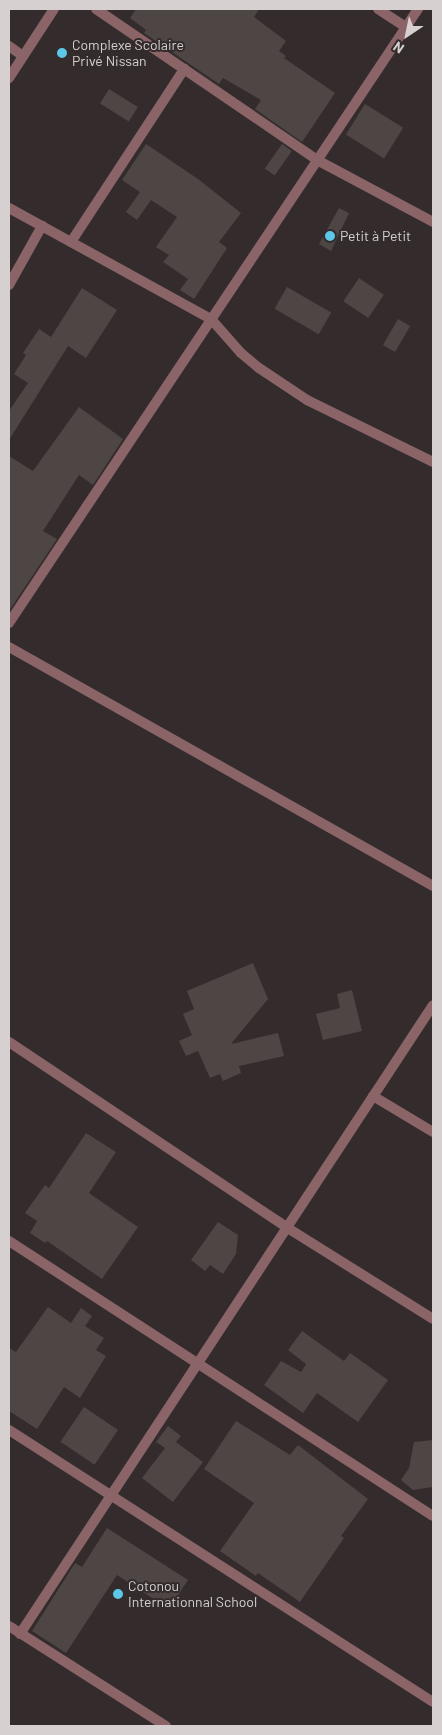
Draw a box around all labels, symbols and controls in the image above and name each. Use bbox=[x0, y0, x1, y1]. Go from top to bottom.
north arrow bbox=[382, 10, 432, 60]
place label: Complexe Scolaire Privé Nissan bbox=[72, 37, 184, 70]
text: N bbox=[390, 38, 407, 58]
marker: Complexe Scolaire Privé Nissan bbox=[56, 47, 68, 59]
place label: Petit à Petit bbox=[340, 228, 411, 244]
marker: Petit à Petit bbox=[324, 230, 336, 242]
place label: Cotonou Internationnal School bbox=[128, 1578, 257, 1610]
marker: Cotonou Internationnal School bbox=[112, 1588, 124, 1600]

